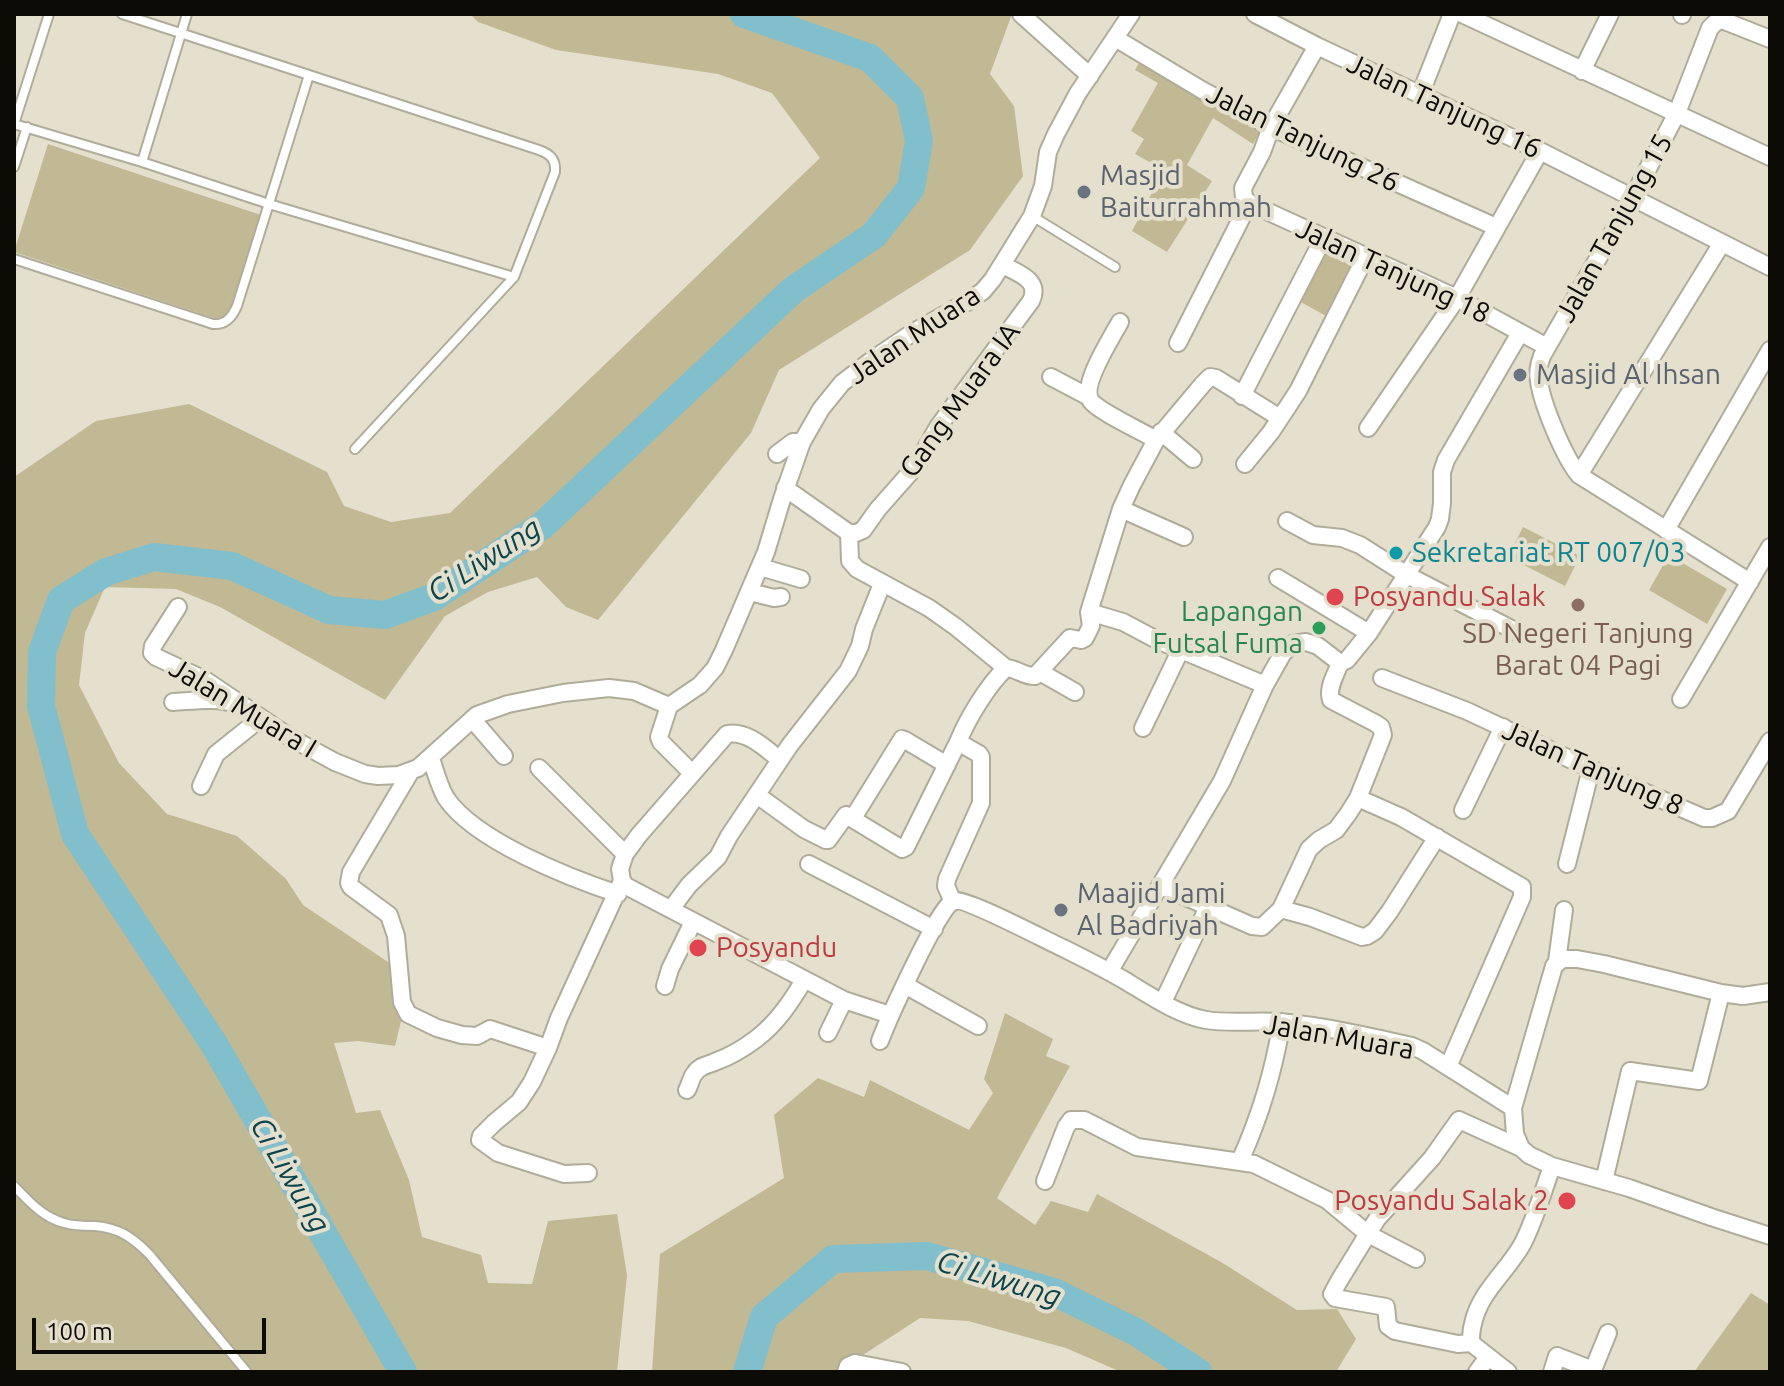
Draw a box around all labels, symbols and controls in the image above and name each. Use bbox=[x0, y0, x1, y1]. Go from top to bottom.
street label: Jalan Tanjung 16 bbox=[1342, 46, 1546, 166]
street label: Jalan Tanjung 26 bbox=[1201, 77, 1405, 199]
street label: Jalan Tanjung 15 bbox=[1548, 128, 1680, 328]
place label: Masjid Baiturrahmah bbox=[1100, 159, 1272, 225]
marker: Masjid Baiturrahmah bbox=[1075, 183, 1093, 201]
street label: Jalan Tanjung 18 bbox=[1291, 211, 1495, 331]
street label: Jalan Muara bbox=[842, 279, 986, 391]
street label: Gang Muara IA bbox=[893, 316, 1027, 484]
place label: Masjid Al Ihsan bbox=[1536, 358, 1721, 392]
marker: Masjid Al Ihsan bbox=[1511, 366, 1529, 384]
water label: Ci Liwung bbox=[421, 510, 547, 610]
place label: Sekretariat RT 007/03 bbox=[1412, 536, 1686, 570]
marker: Sekretariat RT 007/03 bbox=[1387, 544, 1405, 562]
place label: Posyandu Salak bbox=[1353, 580, 1546, 614]
marker: Posyandu Salak bbox=[1324, 586, 1346, 608]
place label: Lapangan Futsal Fuma bbox=[1153, 595, 1303, 661]
marker: SD Negeri Tanjung Barat 04 Pagi bbox=[1569, 596, 1587, 614]
place label: SD Negeri Tanjung Barat 04 Pagi bbox=[1462, 617, 1694, 683]
marker: Lapangan Futsal Fuma bbox=[1310, 619, 1328, 637]
street label: Jalan Muara I bbox=[163, 651, 323, 765]
street label: Jalan Tanjung 8 bbox=[1497, 713, 1689, 823]
place label: Maajid Jami Al Badriyah bbox=[1077, 877, 1226, 943]
marker: Maajid Jami Al Badriyah bbox=[1052, 901, 1070, 919]
place label: Posyandu bbox=[716, 931, 837, 965]
marker: Posyandu bbox=[687, 937, 709, 959]
street label: Jalan Muara bbox=[1261, 1007, 1417, 1067]
water label: Ci Liwung bbox=[242, 1111, 338, 1239]
place label: Posyandu Salak 2 bbox=[1334, 1184, 1549, 1218]
marker: Posyandu Salak 2 bbox=[1556, 1190, 1578, 1212]
water label: Ci Liwung bbox=[933, 1243, 1065, 1315]
scale bar bbox=[36, 1302, 270, 1352]
text: 100 m bbox=[46, 1318, 113, 1345]

